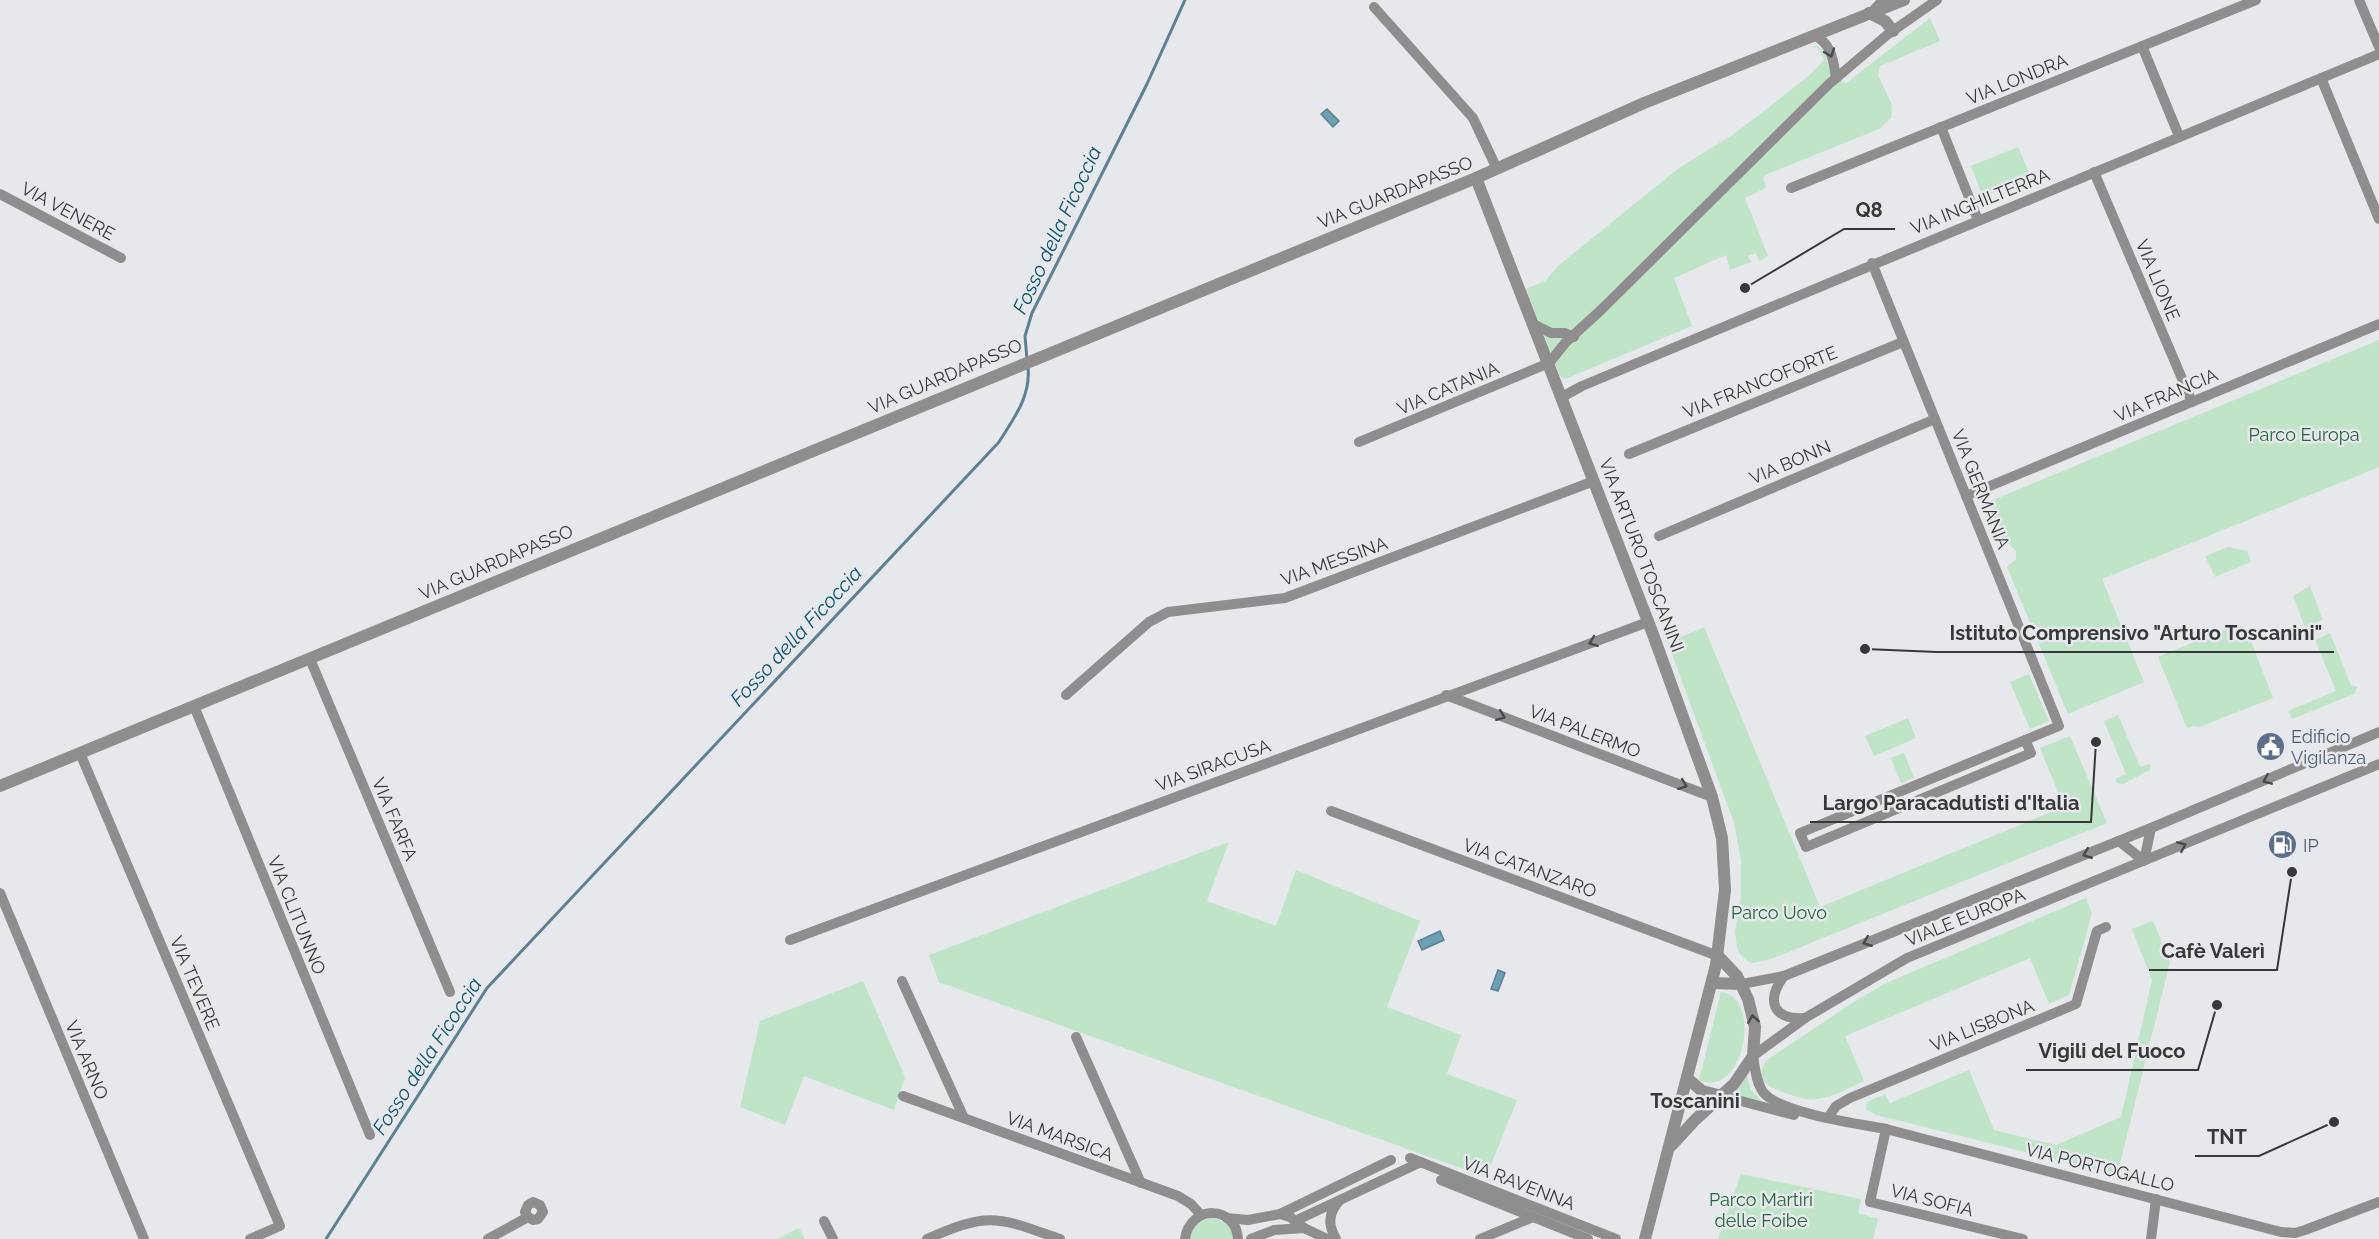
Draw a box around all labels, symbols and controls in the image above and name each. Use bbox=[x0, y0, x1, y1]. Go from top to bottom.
one-way arrow bbox=[1822, 48, 1835, 58]
street label: VIA LONDRA bbox=[1963, 49, 2071, 109]
water label: Fosso della Ficoccia bbox=[1008, 142, 1106, 318]
street label: VIA GUARDAPASSO bbox=[1315, 151, 1475, 233]
street label: VIA INGHILTERRA bbox=[1907, 164, 2053, 238]
street label: VIA VENERE bbox=[18, 178, 118, 244]
callout: Q8 bbox=[1844, 191, 1895, 229]
text: Q8 bbox=[1855, 198, 1883, 222]
street label: VIA LIONE bbox=[2131, 236, 2185, 324]
street label: VIA GUARDAPASSO bbox=[865, 334, 1025, 418]
street label: VIA FRANCOFORTE bbox=[1680, 341, 1840, 423]
street label: VIA CATANIA bbox=[1394, 357, 1502, 419]
street label: VIA FRANCIA bbox=[2111, 364, 2221, 426]
park label: Parco Europa bbox=[2248, 424, 2360, 445]
street label: VIA GERMANIA bbox=[1947, 426, 2015, 552]
street label: VIA BONN bbox=[1746, 435, 1834, 489]
street label: VIA ARTURO TOSCANINI bbox=[1595, 455, 1689, 655]
street label: VIA GUARDAPASSO bbox=[416, 520, 576, 604]
street label: VIA MESSINA bbox=[1278, 532, 1390, 590]
water label: Fosso della Ficoccia bbox=[725, 561, 867, 711]
callout: Istituto Comprensivo "Arturo Toscanini" bbox=[1937, 614, 2334, 652]
text: Istituto Comprensivo "Arturo Toscanini" bbox=[1950, 621, 2322, 645]
one-way arrow bbox=[1588, 634, 1599, 647]
street label: VIA PALERMO bbox=[1526, 700, 1644, 762]
one-way arrow bbox=[1494, 709, 1505, 721]
place label: Edificio Vigilanza bbox=[2291, 726, 2366, 768]
public building icon: Edificio Vigilanza bbox=[2254, 730, 2286, 762]
street label: VIA SIRACUSA bbox=[1153, 735, 1273, 795]
one-way arrow bbox=[2263, 773, 2274, 785]
street label: VIA FARFA bbox=[368, 774, 422, 864]
one-way arrow bbox=[1677, 778, 1688, 791]
callout: Largo Paracadutisti d'Italia bbox=[1810, 784, 2091, 822]
text: Largo Paracadutisti d'Italia bbox=[1823, 791, 2079, 815]
fuel station icon: IP bbox=[2266, 829, 2298, 861]
street label: VIA CATANZARO bbox=[1460, 834, 1600, 902]
place label: IP bbox=[2303, 835, 2319, 856]
one-way arrow bbox=[2176, 841, 2187, 853]
one-way arrow bbox=[2082, 847, 2093, 859]
street label: VIA CLITUNNO bbox=[264, 853, 330, 977]
street label: VIALE EUROPA bbox=[1902, 883, 2028, 951]
park label: Parco Uovo bbox=[1731, 902, 1827, 923]
callout: Cafè Valerì bbox=[2149, 932, 2277, 970]
street label: VIA TEVERE bbox=[166, 933, 224, 1033]
one-way arrow bbox=[1862, 935, 1873, 947]
text: Cafè Valerì bbox=[2161, 939, 2265, 963]
water label: Fosso della Ficoccia bbox=[367, 973, 487, 1139]
street label: VIA LISBONA bbox=[1927, 995, 2037, 1055]
one-way arrow bbox=[1747, 1015, 1760, 1025]
street label: VIA ARNO bbox=[61, 1017, 113, 1103]
callout: Vigili del Fuoco bbox=[2026, 1032, 2198, 1070]
text: Vigili del Fuoco bbox=[2039, 1039, 2185, 1063]
district label: Toscanini bbox=[1650, 1089, 1740, 1113]
street label: VIA MARSICA bbox=[1004, 1107, 1116, 1165]
callout: TNT bbox=[2195, 1118, 2259, 1156]
text: TNT bbox=[2207, 1125, 2248, 1149]
street label: VIA PORTOGALLO bbox=[2024, 1138, 2176, 1196]
street label: VIA RAVENNA bbox=[1460, 1152, 1578, 1214]
street label: VIA SOFIA bbox=[1888, 1180, 1976, 1220]
park label: Parco Martiri delle Foibe bbox=[1709, 1189, 1813, 1231]

